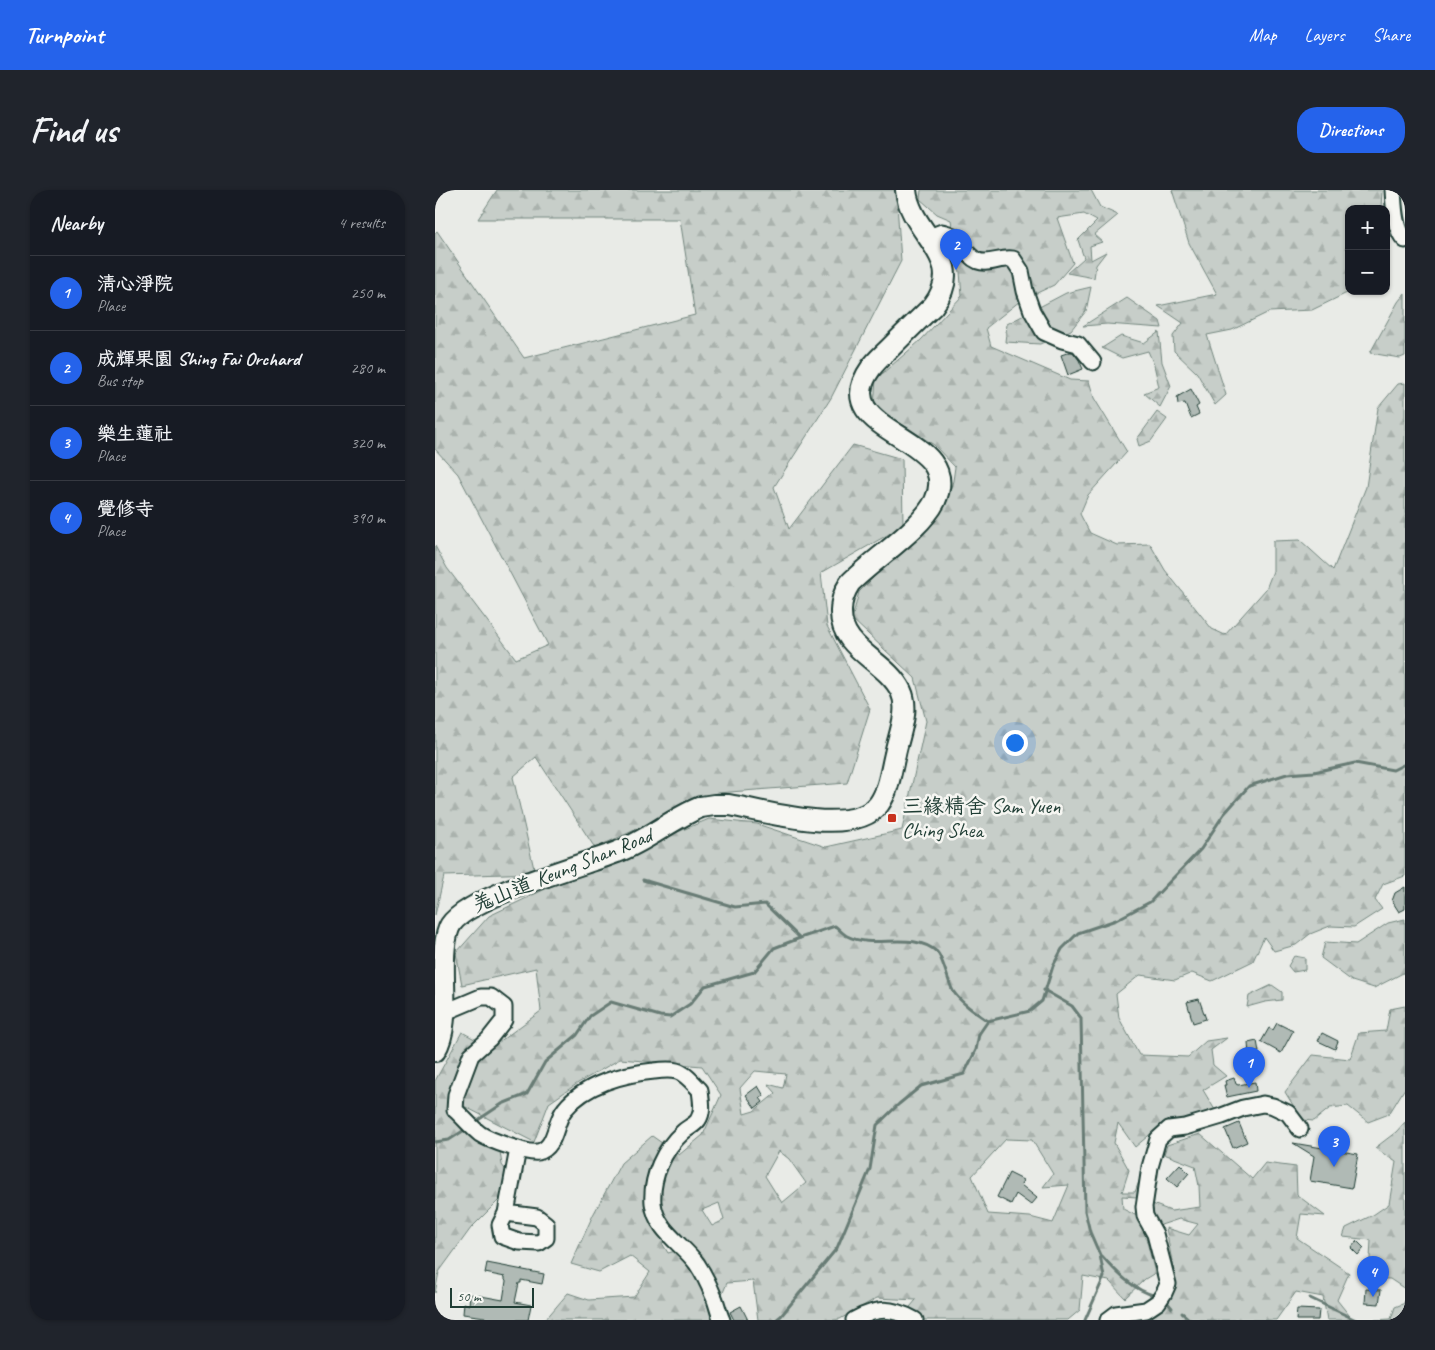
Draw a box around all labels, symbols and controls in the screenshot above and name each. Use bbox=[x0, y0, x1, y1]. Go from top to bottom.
text: Turnpoint bbox=[25, 20, 104, 50]
text: Map bbox=[1249, 24, 1277, 46]
text: Layers bbox=[1305, 24, 1344, 46]
text: Share bbox=[1372, 24, 1410, 46]
button: Directions bbox=[1297, 107, 1405, 153]
text: Find us bbox=[30, 108, 117, 153]
map controls bbox=[1345, 205, 1390, 295]
button: + bbox=[1345, 205, 1390, 250]
text: Nearby bbox=[50, 210, 103, 236]
text: 4 results bbox=[338, 213, 385, 233]
pin: 2 bbox=[940, 229, 972, 270]
button: − bbox=[1345, 250, 1390, 295]
text: 清心淨院 bbox=[97, 272, 173, 296]
text: 1 bbox=[62, 283, 70, 303]
text: 250 m bbox=[351, 283, 385, 303]
text: Place bbox=[97, 296, 125, 316]
text: 成輝果園 Shing Fai Orchard bbox=[97, 347, 300, 371]
text: 2 bbox=[62, 358, 70, 378]
text: 280 m bbox=[351, 358, 385, 378]
text: Bus stop bbox=[97, 371, 143, 391]
text: 樂生蓮社 bbox=[97, 422, 173, 446]
text: 3 bbox=[62, 433, 70, 453]
text: 320 m bbox=[351, 433, 385, 453]
text: Place bbox=[97, 446, 125, 466]
text: 覺修寺 bbox=[97, 497, 154, 521]
text: 4 bbox=[62, 508, 70, 528]
text: 390 m bbox=[351, 508, 385, 528]
text: Place bbox=[97, 521, 125, 541]
your location bbox=[1002, 730, 1028, 756]
place label: 三緣精舍 Sam Yuen Ching Shea bbox=[902, 793, 1061, 843]
marker: 三緣精舍 Sam Yuen Ching Shea bbox=[886, 812, 898, 824]
street label: 羗山道 Keung Shan Road bbox=[468, 821, 659, 918]
pin: 1 bbox=[1233, 1047, 1265, 1088]
pin: 3 bbox=[1318, 1126, 1350, 1167]
pin: 4 bbox=[1357, 1256, 1389, 1297]
scale bar bbox=[450, 1285, 534, 1308]
text: 50 m bbox=[457, 1288, 481, 1305]

